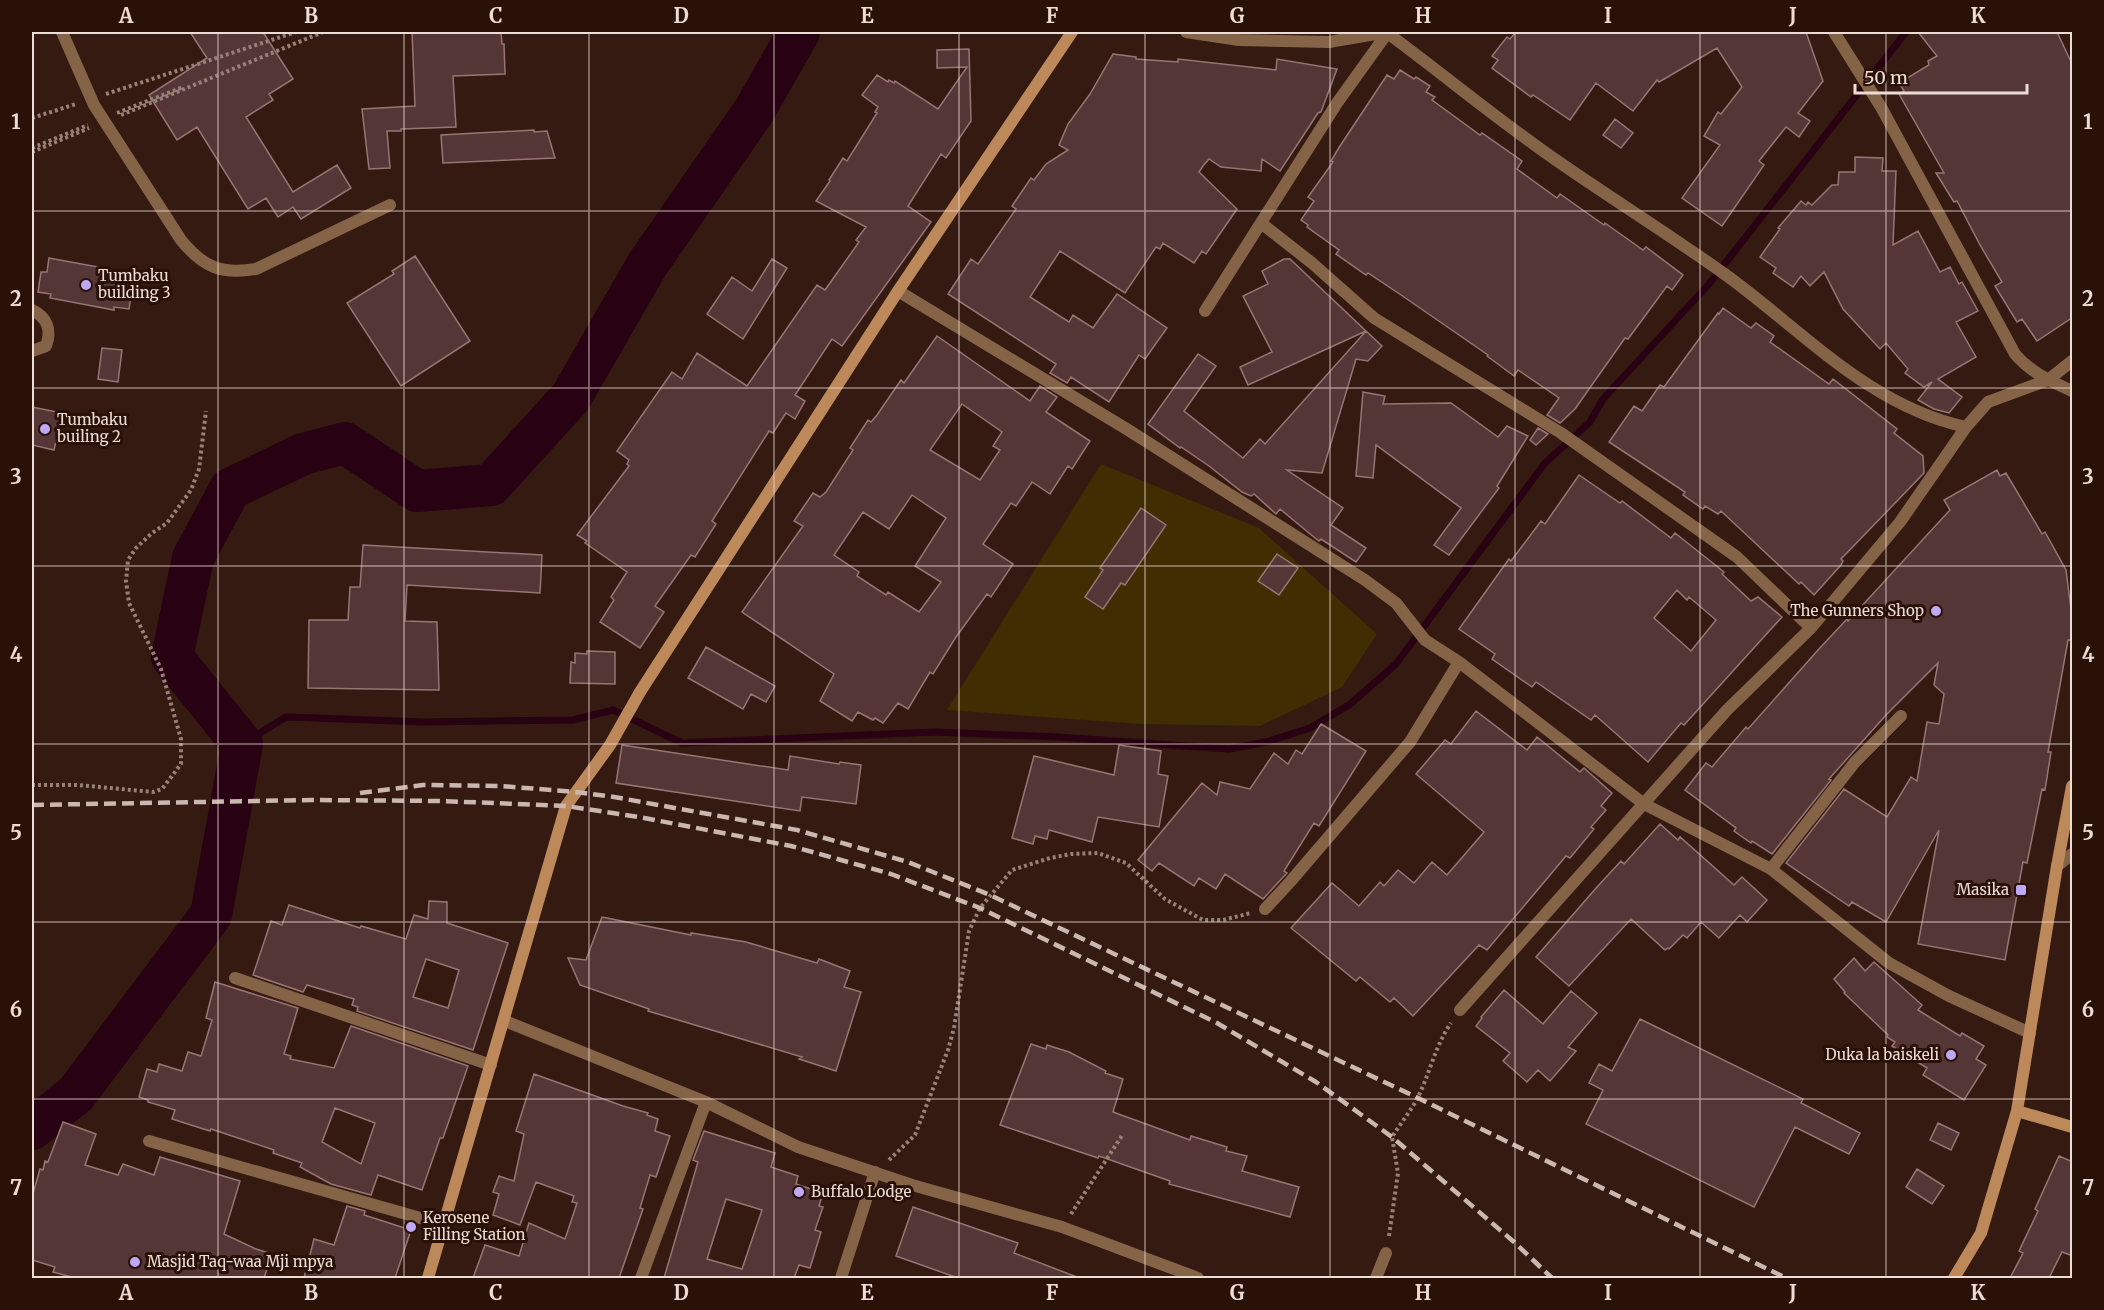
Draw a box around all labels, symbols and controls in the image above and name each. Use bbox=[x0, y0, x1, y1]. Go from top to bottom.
text: A bbox=[118, 3, 134, 28]
text: B bbox=[304, 3, 318, 28]
text: C bbox=[489, 3, 503, 28]
text: D bbox=[673, 3, 689, 28]
text: E bbox=[860, 3, 874, 28]
text: F bbox=[1046, 3, 1059, 28]
text: G bbox=[1230, 3, 1245, 28]
text: H bbox=[1415, 3, 1431, 28]
text: I bbox=[1604, 3, 1612, 28]
text: J bbox=[1788, 3, 1797, 28]
text: K bbox=[1971, 3, 1986, 28]
scale bar bbox=[1855, 57, 2028, 95]
text: 50 m bbox=[1864, 66, 1908, 89]
text: 1 bbox=[11, 109, 21, 134]
text: 1 bbox=[2083, 109, 2093, 134]
place label: Tumbaku building 3 bbox=[97, 266, 171, 302]
marker: Tumbaku building 3 bbox=[79, 278, 93, 292]
text: 2 bbox=[10, 286, 22, 311]
text: 2 bbox=[2082, 286, 2094, 311]
place label: Tumbaku builing 2 bbox=[56, 410, 128, 446]
marker: Tumbaku builing 2 bbox=[38, 422, 52, 436]
text: 3 bbox=[10, 464, 22, 489]
text: 3 bbox=[2082, 464, 2094, 489]
place label: The Gunners Shop bbox=[1790, 601, 1924, 620]
marker: The Gunners Shop bbox=[1929, 604, 1943, 618]
text: 4 bbox=[10, 642, 23, 667]
text: 4 bbox=[2082, 642, 2095, 667]
text: 5 bbox=[10, 820, 22, 845]
text: 5 bbox=[2082, 820, 2094, 845]
place label: Masika bbox=[1956, 880, 2009, 899]
marker: Masika bbox=[2014, 883, 2028, 897]
text: 6 bbox=[10, 997, 22, 1022]
text: 6 bbox=[2082, 997, 2094, 1022]
place label: Duka la baiskeli bbox=[1825, 1045, 1939, 1064]
marker: Duka la baiskeli bbox=[1944, 1048, 1958, 1062]
text: 7 bbox=[10, 1175, 22, 1200]
text: 7 bbox=[2082, 1175, 2094, 1200]
place label: Buffalo Lodge bbox=[811, 1182, 912, 1201]
marker: Buffalo Lodge bbox=[792, 1185, 806, 1199]
place label: Kerosene Filling Station bbox=[423, 1208, 525, 1244]
marker: Kerosene Filling Station bbox=[404, 1220, 418, 1234]
place label: Masjid Taq-waa Mji mpya bbox=[147, 1252, 333, 1271]
marker: Masjid Taq-waa Mji mpya bbox=[128, 1255, 142, 1269]
text: A bbox=[118, 1280, 134, 1305]
text: B bbox=[304, 1280, 318, 1305]
text: C bbox=[489, 1280, 503, 1305]
text: D bbox=[673, 1280, 689, 1305]
text: E bbox=[860, 1280, 874, 1305]
text: F bbox=[1046, 1280, 1059, 1305]
text: G bbox=[1230, 1280, 1245, 1305]
text: H bbox=[1415, 1280, 1431, 1305]
text: I bbox=[1604, 1280, 1612, 1305]
text: J bbox=[1788, 1280, 1797, 1305]
text: K bbox=[1971, 1280, 1986, 1305]

